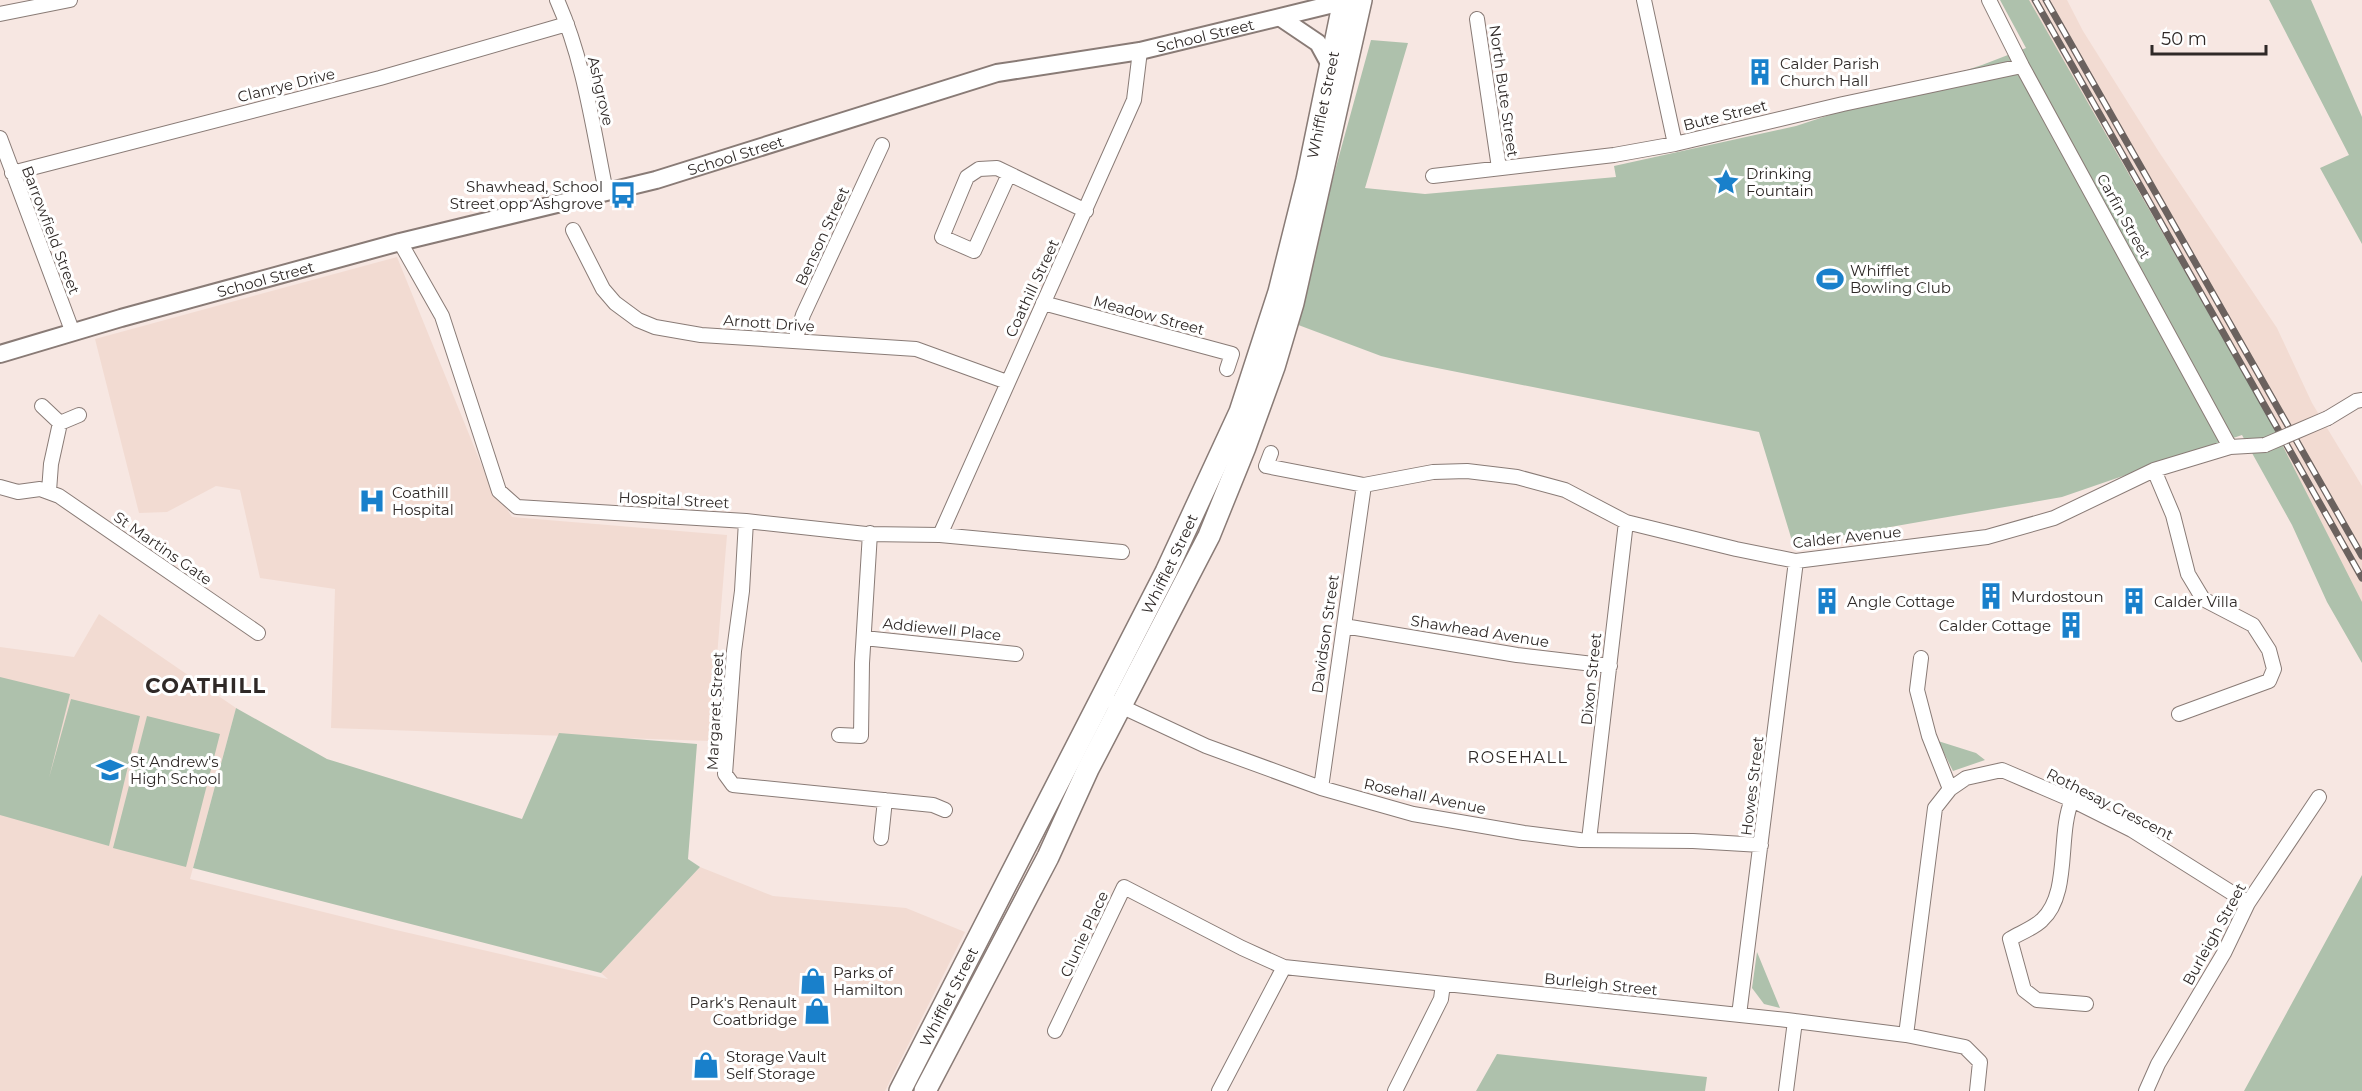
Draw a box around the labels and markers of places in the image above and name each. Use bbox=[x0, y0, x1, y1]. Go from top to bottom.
place label: Calder Parish Church Hall bbox=[1780, 54, 1879, 90]
building icon: Calder Parish Church Hall bbox=[1745, 57, 1775, 87]
place label: Drinking Fountain bbox=[1746, 164, 1814, 200]
place icon: Drinking Fountain bbox=[1711, 167, 1741, 197]
place label: Shawhead, School Street opp Ashgrove bbox=[450, 177, 603, 213]
bus stop icon: Shawhead, School Street opp Ashgrove bbox=[608, 180, 638, 210]
place label: Whifflet Bowling Club bbox=[1850, 261, 1951, 297]
sports icon: Whifflet Bowling Club bbox=[1815, 264, 1845, 294]
place label: Coathill Hospital bbox=[392, 483, 454, 519]
hospital icon: Coathill Hospital bbox=[357, 486, 387, 516]
building icon: Murdostoun bbox=[1976, 581, 2006, 611]
building icon: Angle Cottage bbox=[1812, 586, 1842, 616]
building icon: Calder Villa bbox=[2119, 586, 2149, 616]
place label: Murdostoun bbox=[2011, 587, 2104, 606]
place label: Angle Cottage bbox=[1847, 592, 1955, 611]
place label: Calder Villa bbox=[2154, 592, 2238, 611]
building icon: Calder Cottage bbox=[2056, 610, 2086, 640]
place label: Calder Cottage bbox=[1939, 616, 2051, 635]
place label: St Andrew's High School bbox=[130, 752, 221, 788]
school or university icon: St Andrew's High School bbox=[95, 755, 125, 785]
place label: Parks of Hamilton bbox=[833, 963, 903, 999]
shop icon: Parks of Hamilton bbox=[798, 966, 828, 996]
place label: Park's Renault Coatbridge bbox=[689, 993, 797, 1029]
shop icon: Park's Renault Coatbridge bbox=[802, 996, 832, 1026]
place label: Storage Vault Self Storage bbox=[726, 1047, 827, 1083]
shop icon: Storage Vault Self Storage bbox=[691, 1050, 721, 1080]

